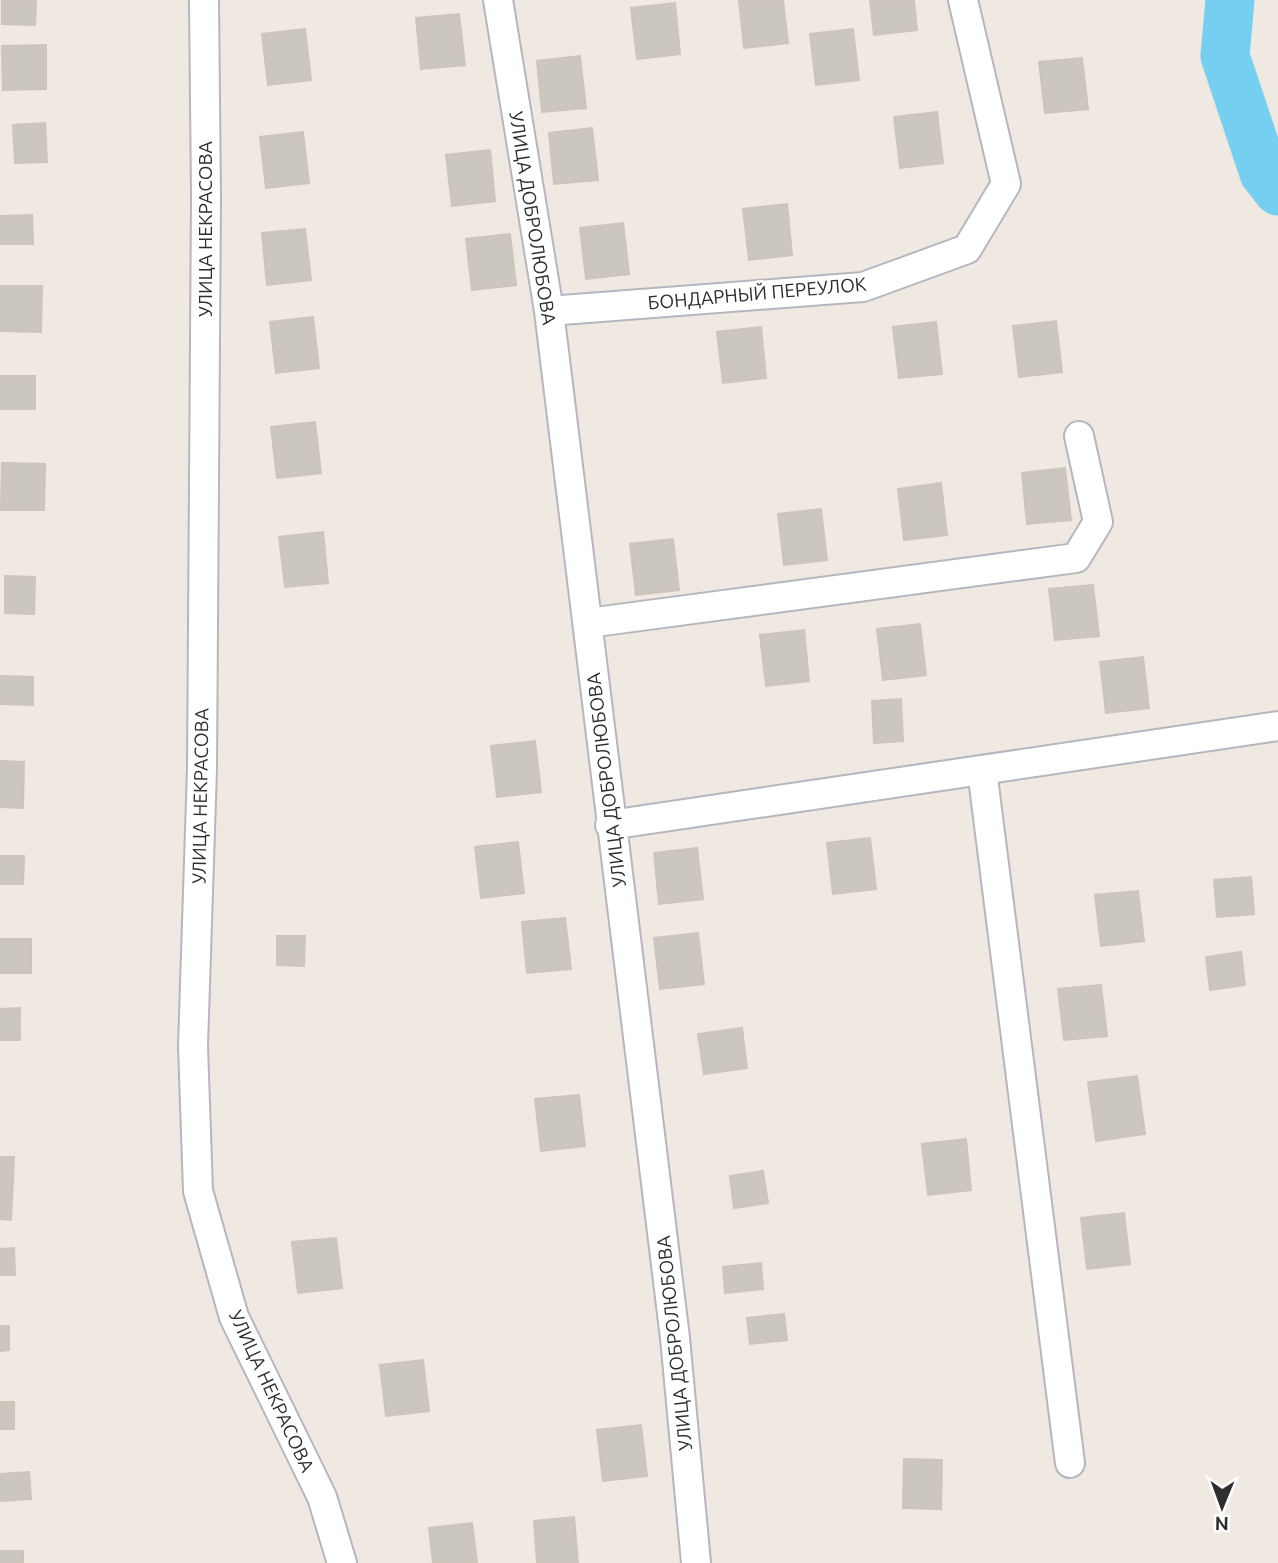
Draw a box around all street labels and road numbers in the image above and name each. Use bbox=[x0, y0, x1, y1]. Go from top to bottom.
street label: УЛИЦА ДОБРОЛЮБОВА bbox=[505, 110, 561, 327]
street label: УЛИЦА НЕКРАСОВА bbox=[194, 140, 216, 317]
street label: БОНДАРНЫЙ ПЕРЕУЛОК bbox=[647, 272, 868, 314]
street label: УЛИЦА ДОБРОЛЮБОВА bbox=[582, 671, 630, 888]
street label: УЛИЦА НЕКРАСОВА bbox=[187, 707, 213, 884]
street label: УЛИЦА ДОБРОЛЮБОВА bbox=[652, 1234, 696, 1452]
street label: УЛИЦА НЕКРАСОВА bbox=[225, 1307, 319, 1476]

